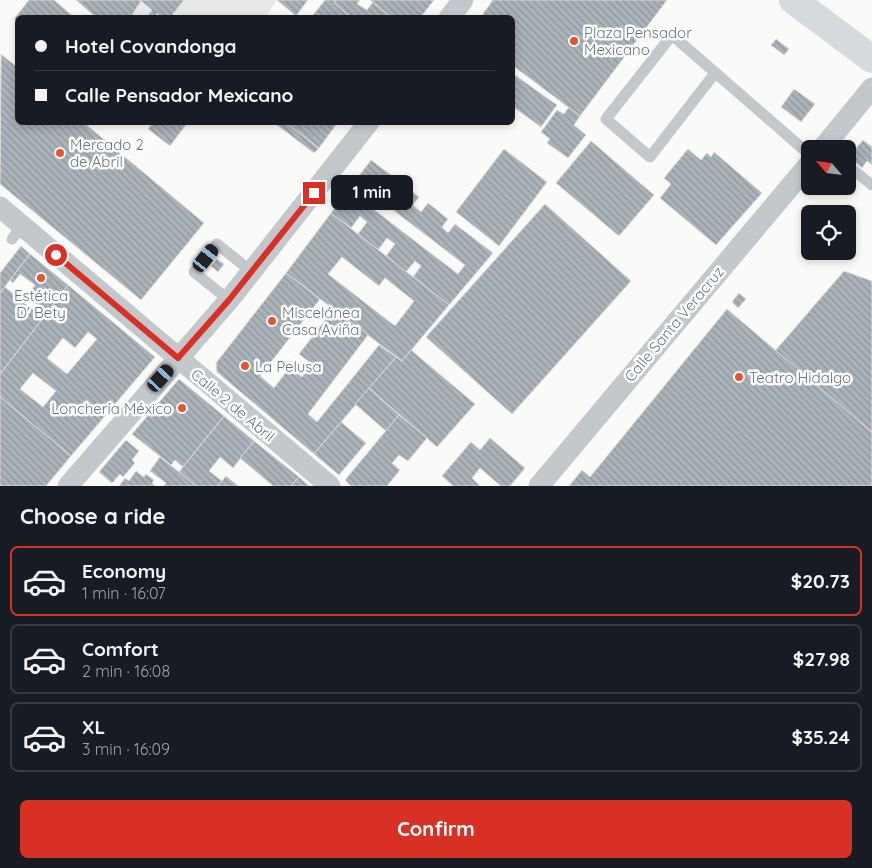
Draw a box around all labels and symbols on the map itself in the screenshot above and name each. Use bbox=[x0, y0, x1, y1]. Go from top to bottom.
place label: Plaza Pensador Mexicano bbox=[584, 23, 692, 59]
marker: Plaza Pensador Mexicano bbox=[568, 35, 580, 47]
place label: Mercado 2 de Abril bbox=[70, 135, 144, 171]
north arrow bbox=[801, 140, 856, 195]
marker: Mercado 2 de Abril bbox=[54, 147, 66, 159]
callout: 1 min bbox=[332, 176, 414, 210]
route end bbox=[303, 182, 325, 204]
car bbox=[190, 242, 221, 274]
route start bbox=[45, 244, 67, 266]
street label: Calle Santa Veracruz bbox=[620, 262, 728, 386]
marker: Estética D' Bety bbox=[35, 272, 47, 284]
place label: Estética D' Bety bbox=[14, 286, 68, 322]
place label: Miscelánea Casa Aviña bbox=[282, 303, 360, 339]
marker: Miscelánea Casa Aviña bbox=[266, 315, 278, 327]
place label: La Pelusa bbox=[255, 357, 322, 376]
marker: La Pelusa bbox=[239, 360, 251, 372]
car bbox=[145, 362, 176, 394]
street label: Calle 2 de Abril bbox=[187, 364, 279, 446]
place label: Teatro Hidalgo bbox=[749, 368, 851, 387]
marker: Teatro Hidalgo bbox=[733, 371, 745, 383]
place label: Lonchería México bbox=[51, 399, 172, 418]
marker: Lonchería México bbox=[176, 402, 188, 414]

